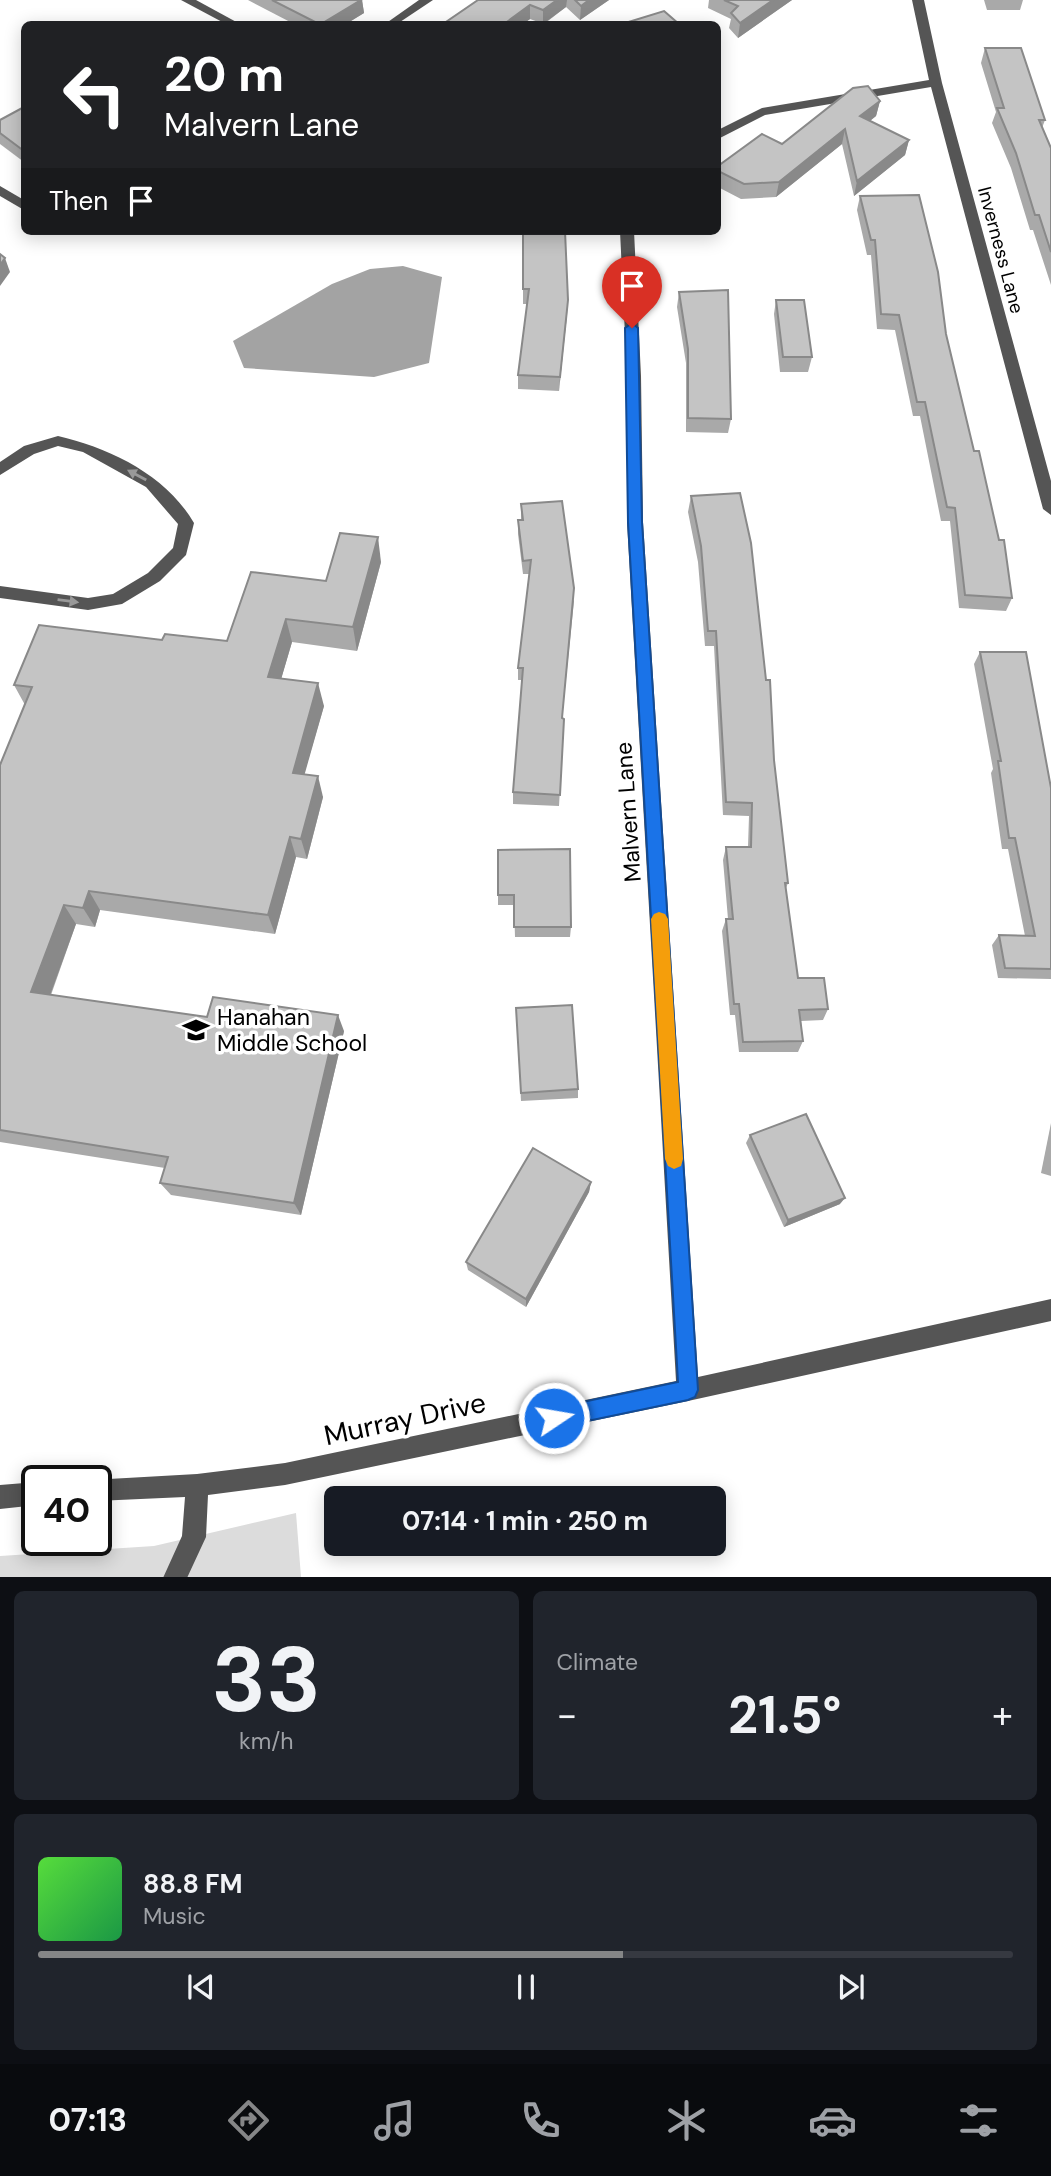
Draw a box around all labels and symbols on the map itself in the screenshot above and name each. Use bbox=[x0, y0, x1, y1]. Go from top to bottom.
street label: Inverness Lane bbox=[972, 184, 1030, 316]
pin bbox=[602, 256, 662, 328]
one-way arrow bbox=[127, 469, 146, 481]
one-way arrow bbox=[57, 596, 79, 607]
street label: Malvern Lane bbox=[608, 741, 648, 883]
place label: Hanahan Middle School bbox=[217, 1002, 367, 1058]
school or university icon: Hanahan Middle School bbox=[181, 1015, 211, 1045]
position arrow bbox=[517, 1381, 591, 1455]
street label: Murray Drive bbox=[321, 1384, 489, 1454]
speed limit sign: 40 bbox=[21, 1465, 112, 1556]

